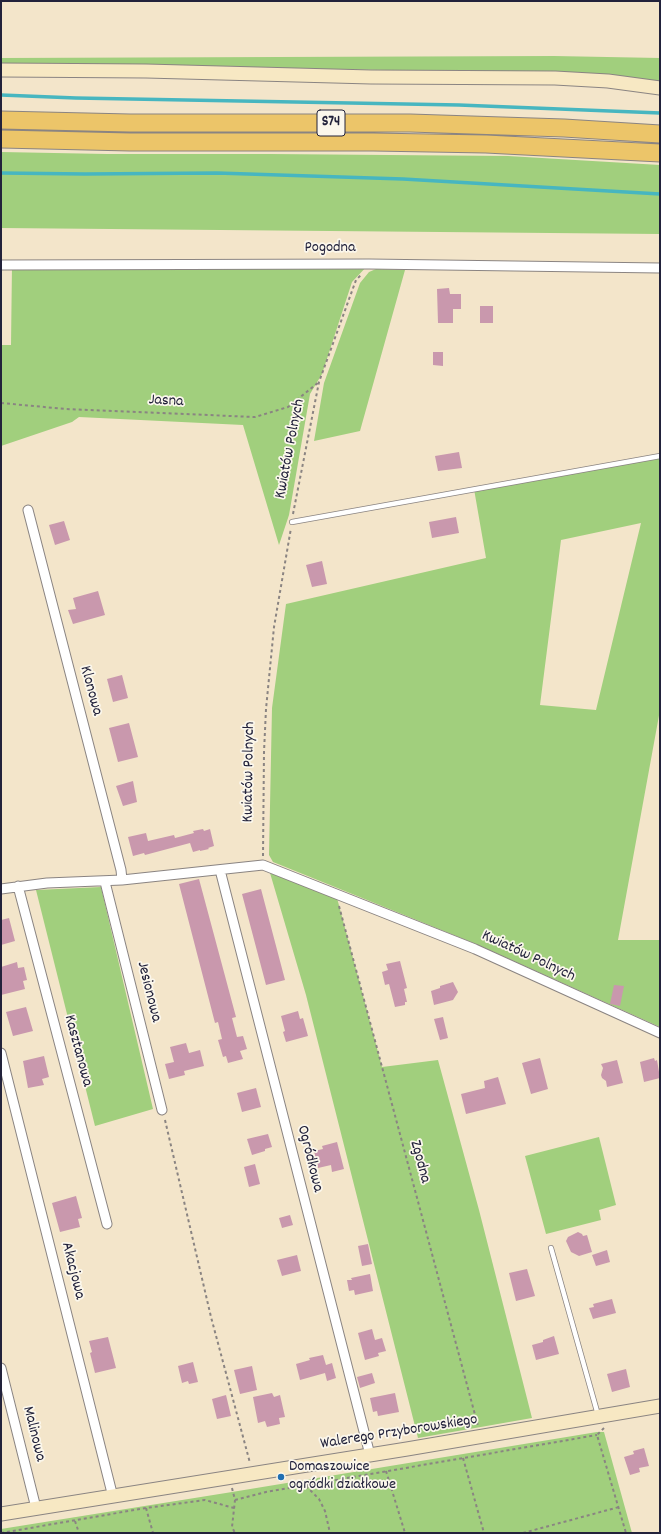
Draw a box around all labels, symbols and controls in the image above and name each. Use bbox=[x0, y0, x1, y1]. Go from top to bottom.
road number: S74 bbox=[317, 110, 345, 136]
street label: Pogodna bbox=[305, 239, 355, 259]
street label: Jasna bbox=[148, 391, 184, 413]
street label: Kwiatów Polnych bbox=[272, 398, 310, 500]
street label: Klonowa bbox=[74, 664, 106, 718]
street label: Kwiatów Polnych bbox=[240, 721, 260, 823]
street label: Kwiatów Polnych bbox=[478, 927, 578, 987]
street label: Jesionowa bbox=[131, 960, 165, 1024]
street label: Kasztanowa bbox=[58, 1013, 96, 1089]
street label: Ogródkowa bbox=[291, 1124, 327, 1194]
street label: Zgodna bbox=[404, 1138, 434, 1186]
street label: Akacjowa bbox=[56, 1240, 88, 1302]
street label: Malinowa bbox=[17, 1405, 49, 1463]
street label: Walerego Przyborowskiego bbox=[319, 1411, 479, 1455]
place label: Domaszowice ogródki działkowe bbox=[289, 1458, 396, 1496]
marker: Domaszowice ogródki działkowe bbox=[276, 1472, 286, 1482]

